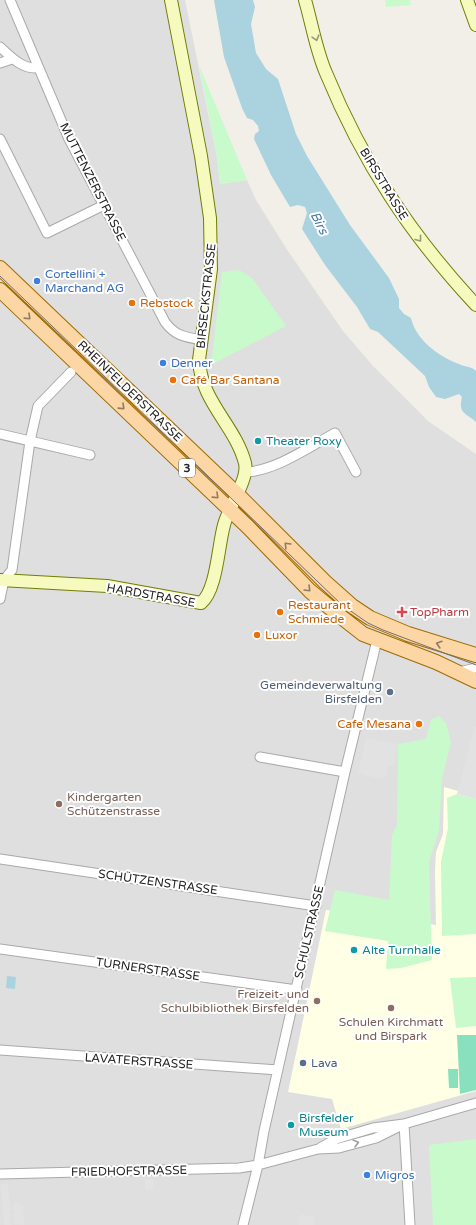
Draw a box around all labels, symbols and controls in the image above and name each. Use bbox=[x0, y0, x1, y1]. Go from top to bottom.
one-way arrow bbox=[311, 34, 319, 41]
street label: MUTTENZERSTRASSE bbox=[57, 121, 129, 244]
street label: BIRSSTRASSE bbox=[357, 145, 411, 223]
water label: Birs bbox=[307, 209, 332, 238]
one-way arrow bbox=[415, 234, 422, 241]
street label: BIRSECKSTRASSE bbox=[194, 242, 219, 349]
place label: Cortellini + Marchand AG bbox=[45, 267, 124, 295]
marker: Cortellini + Marchand AG bbox=[32, 276, 42, 286]
place label: Rebstock bbox=[140, 296, 194, 310]
marker: Rebstock bbox=[127, 298, 137, 308]
one-way arrow bbox=[23, 312, 31, 320]
street label: RHEINFELDERSTRASSE bbox=[75, 337, 185, 445]
place label: Denner bbox=[171, 356, 213, 370]
marker: Denner bbox=[158, 358, 168, 368]
place label: Café Bar Santana bbox=[181, 373, 280, 387]
marker: Café Bar Santana bbox=[168, 375, 178, 385]
one-way arrow bbox=[117, 402, 125, 410]
place label: Theater Roxy bbox=[266, 434, 342, 448]
marker: Theater Roxy bbox=[253, 436, 263, 446]
road number: 3 bbox=[179, 459, 195, 477]
one-way arrow bbox=[212, 492, 219, 499]
one-way arrow bbox=[284, 542, 292, 550]
street label: HARDSTRASSE bbox=[106, 580, 197, 610]
one-way arrow bbox=[303, 584, 311, 592]
place label: Restaurant Schmiede bbox=[288, 598, 351, 626]
place label: TopPharm bbox=[410, 605, 469, 619]
marker: Restaurant Schmiede bbox=[275, 607, 285, 617]
marker: TopPharm bbox=[397, 607, 407, 617]
place label: Luxor bbox=[265, 628, 298, 642]
marker: Luxor bbox=[252, 630, 262, 640]
one-way arrow bbox=[435, 640, 442, 649]
place label: Gemeindeverwaltung Birsfelden bbox=[260, 678, 382, 706]
marker: Gemeindeverwaltung Birsfelden bbox=[385, 687, 395, 697]
place label: Cafe Mesana bbox=[337, 717, 411, 731]
marker: Cafe Mesana bbox=[414, 719, 424, 729]
place label: Kindergarten Schützenstrasse bbox=[67, 790, 160, 818]
marker: Kindergarten Schützenstrasse bbox=[54, 799, 64, 809]
street label: SCHÜTZENSTRASSE bbox=[97, 867, 219, 897]
street label: SCHULSTRASSE bbox=[291, 884, 327, 980]
place label: Alte Turnhalle bbox=[362, 943, 441, 957]
marker: Alte Turnhalle bbox=[349, 945, 359, 955]
street label: TURNERSTRASSE bbox=[95, 955, 201, 983]
place label: Freizeit- und Schulbibliothek Birsfelden bbox=[161, 987, 309, 1015]
marker: Freizeit- und Schulbibliothek Birsfelden bbox=[312, 996, 322, 1006]
marker: Schulen Kirchmatt und Birspark bbox=[386, 1003, 396, 1013]
place label: Schulen Kirchmatt und Birspark bbox=[339, 1015, 444, 1043]
street label: LAVATERSTRASSE bbox=[84, 1050, 194, 1072]
place label: Lava bbox=[311, 1056, 338, 1070]
marker: Lava bbox=[298, 1058, 308, 1068]
place label: Birsfelder Museum bbox=[299, 1111, 354, 1139]
marker: Birsfelder Museum bbox=[286, 1120, 296, 1130]
one-way arrow bbox=[353, 1140, 359, 1148]
street label: FRIEDHOFSTRASSE bbox=[71, 1163, 188, 1179]
place label: Migros bbox=[375, 1168, 415, 1182]
marker: Migros bbox=[362, 1170, 372, 1180]

